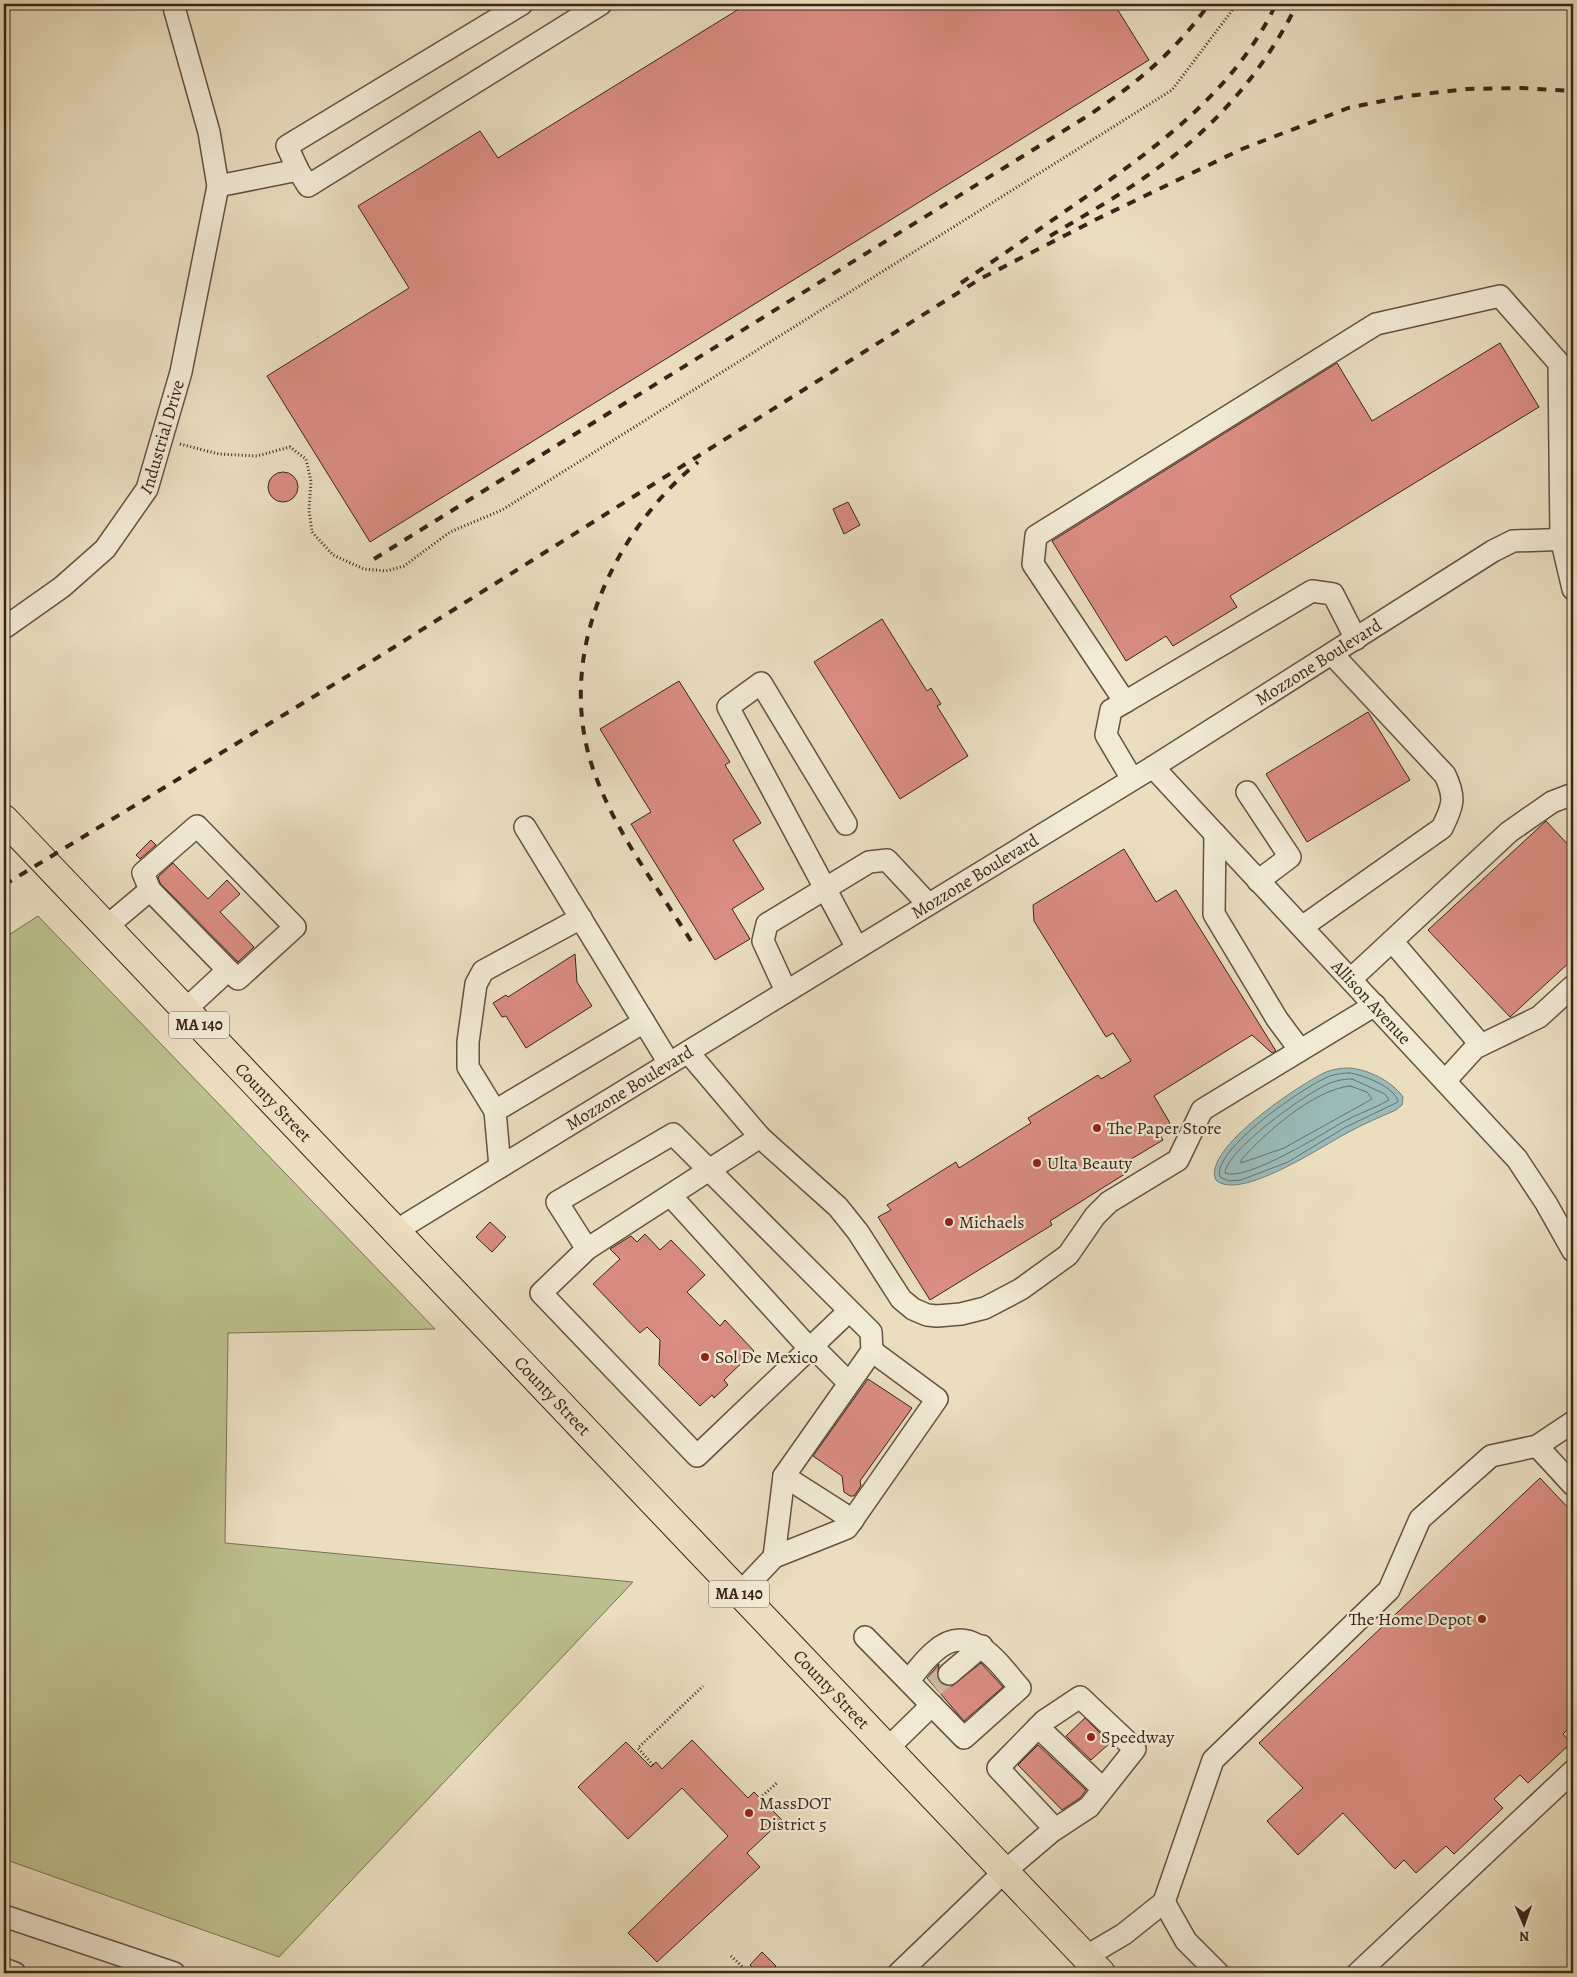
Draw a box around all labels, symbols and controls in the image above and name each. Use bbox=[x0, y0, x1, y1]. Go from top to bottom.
street label: Industrial Drive bbox=[135, 377, 190, 500]
street label: Mozzone Boulevard bbox=[1251, 613, 1386, 711]
street label: Mozzone Boulevard bbox=[907, 828, 1043, 924]
street label: Allison Avenue bbox=[1325, 954, 1417, 1050]
road number: MA 140 bbox=[169, 1012, 229, 1038]
street label: Mozzone Boulevard bbox=[561, 1039, 698, 1136]
street label: County Street bbox=[230, 1057, 317, 1147]
place label: The Paper Store bbox=[1107, 1116, 1222, 1140]
marker: The Paper Store bbox=[1091, 1122, 1103, 1134]
place label: Ulta Beauty bbox=[1047, 1151, 1133, 1175]
marker: Ulta Beauty bbox=[1031, 1157, 1043, 1169]
place label: Michaels bbox=[959, 1210, 1024, 1234]
marker: Michaels bbox=[943, 1216, 955, 1228]
place label: Sol De Mexico bbox=[715, 1345, 818, 1369]
street label: County Street bbox=[509, 1351, 596, 1441]
marker: Sol De Mexico bbox=[699, 1351, 711, 1363]
road number: MA 140 bbox=[709, 1580, 769, 1608]
place label: The Home Depot bbox=[1349, 1607, 1472, 1631]
marker: The Home Depot bbox=[1476, 1613, 1488, 1625]
street label: County Street bbox=[788, 1644, 875, 1735]
place label: Speedway bbox=[1101, 1725, 1175, 1749]
marker: Speedway bbox=[1085, 1731, 1097, 1743]
place label: MassDOT District 5 bbox=[759, 1791, 831, 1836]
marker: MassDOT District 5 bbox=[743, 1807, 755, 1819]
north arrow bbox=[1500, 1900, 1550, 1950]
text: N bbox=[1519, 1927, 1530, 1946]

